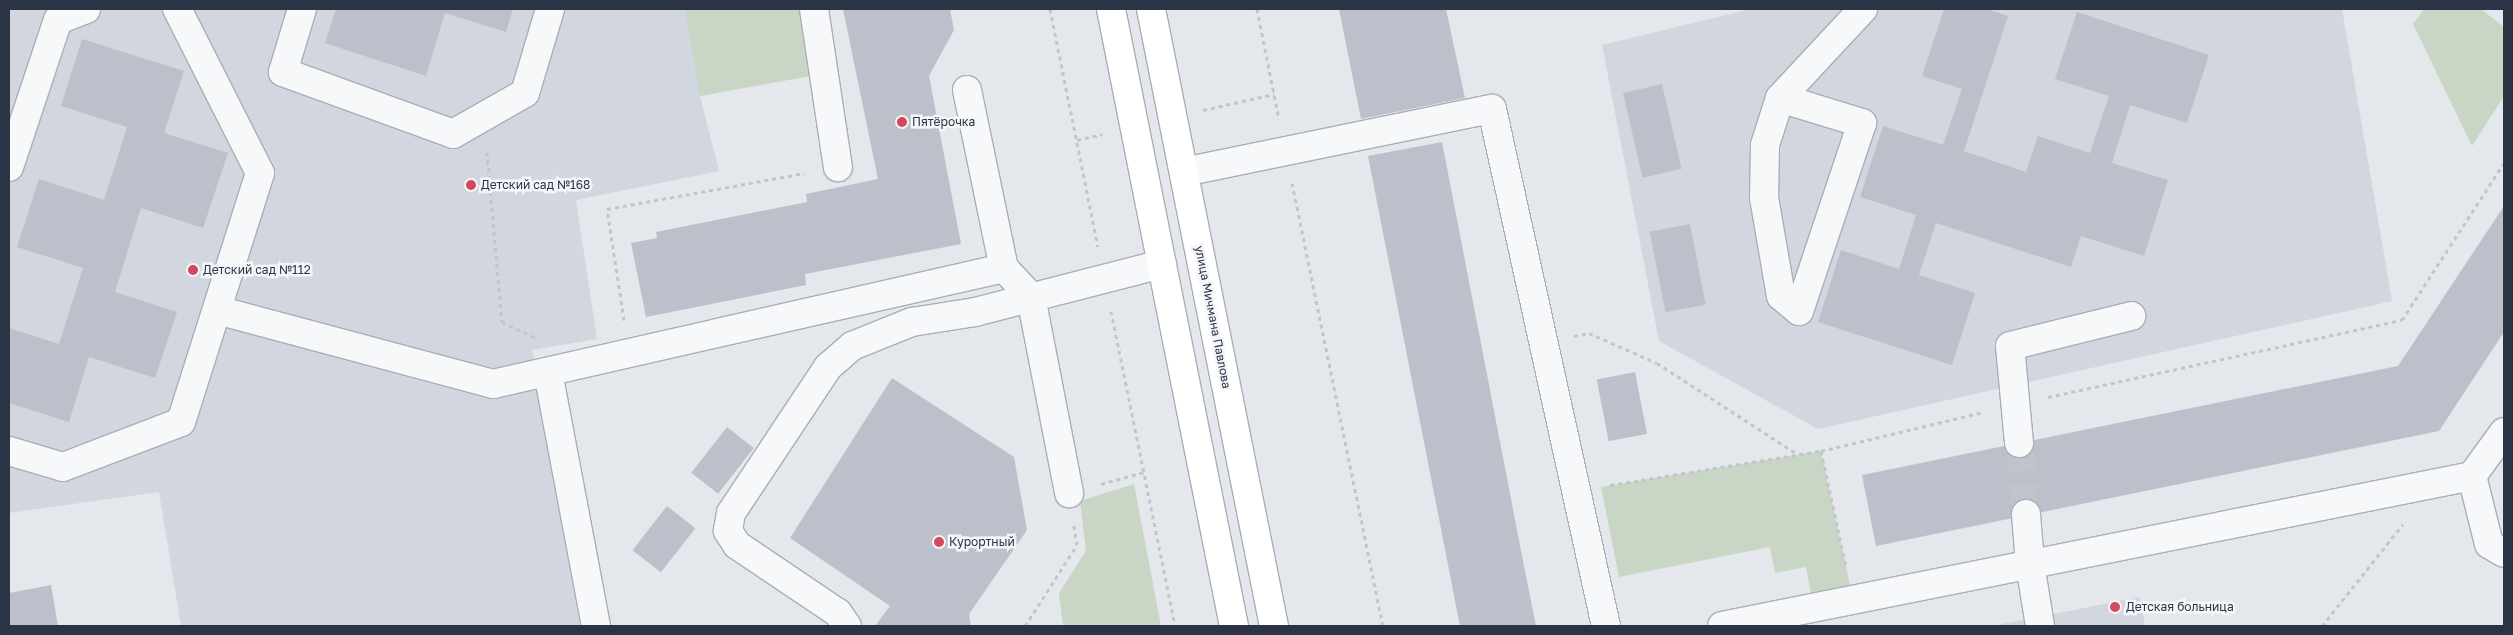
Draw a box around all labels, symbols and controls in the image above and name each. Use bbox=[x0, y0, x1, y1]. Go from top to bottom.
place label: Пятёрочка bbox=[912, 115, 975, 129]
marker: Пятёрочка bbox=[896, 116, 908, 128]
place label: Детский сад №168 bbox=[481, 178, 590, 192]
marker: Детский сад №168 bbox=[465, 179, 477, 191]
street label: улица Мичмана Павлова bbox=[1192, 244, 1234, 390]
place label: Детский сад №112 bbox=[203, 263, 311, 277]
marker: Детский сад №112 bbox=[187, 264, 199, 276]
place label: Курортный bbox=[949, 535, 1015, 549]
marker: Курортный bbox=[933, 536, 945, 548]
marker: Детская больница bbox=[2108, 600, 2122, 614]
place label: Детская больница bbox=[2126, 600, 2234, 614]

